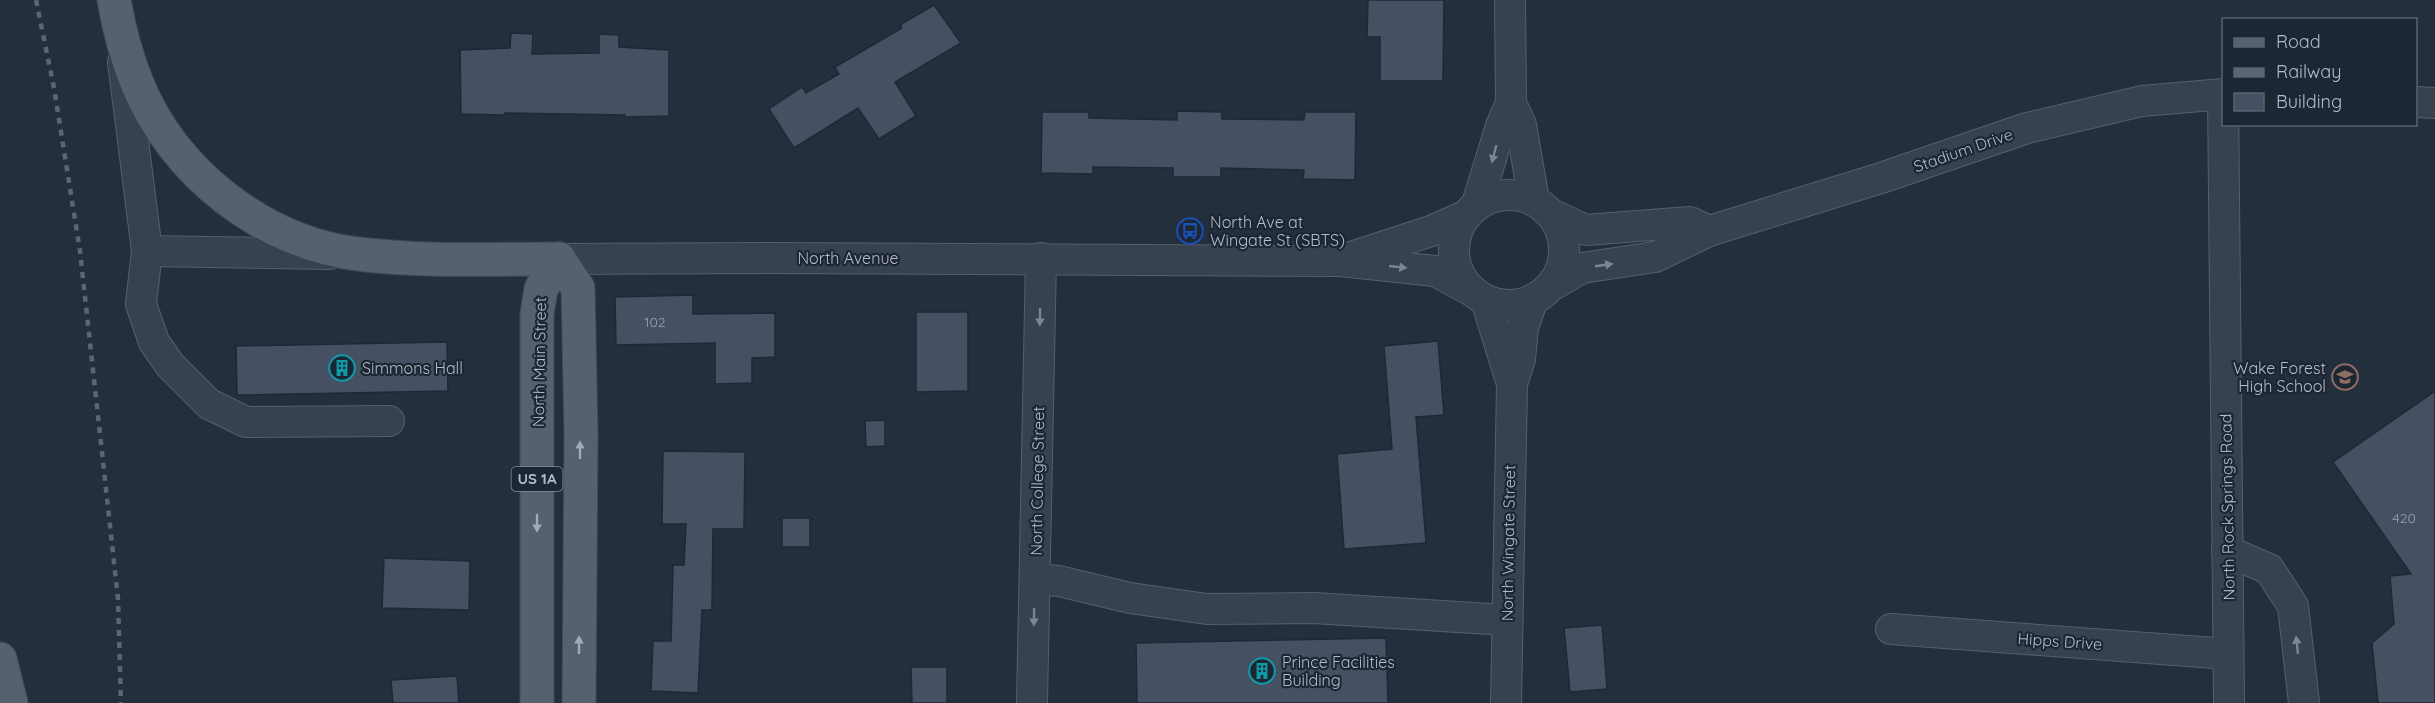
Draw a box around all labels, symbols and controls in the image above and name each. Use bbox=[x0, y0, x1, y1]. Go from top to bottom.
legend bbox=[2222, 18, 2417, 126]
text: Road bbox=[2276, 30, 2321, 53]
text: Railway bbox=[2276, 60, 2342, 83]
text: Building bbox=[2276, 90, 2342, 113]
street label: Stadium Drive bbox=[1911, 124, 2015, 176]
one-way arrow bbox=[1488, 144, 1498, 163]
place label: North Ave at Wingate St (SBTS) bbox=[1210, 212, 1345, 250]
bus stop icon: North Ave at Wingate St (SBTS) bbox=[1175, 216, 1205, 246]
street label: North Avenue bbox=[797, 248, 899, 268]
one-way arrow bbox=[1595, 260, 1614, 269]
one-way arrow bbox=[1388, 262, 1407, 272]
street label: North Main Street bbox=[528, 297, 550, 427]
one-way arrow bbox=[1036, 307, 1045, 326]
house number: 102 bbox=[644, 313, 666, 331]
building icon: Simmons Hall bbox=[327, 353, 357, 383]
place label: Simmons Hall bbox=[362, 358, 463, 378]
place label: Wake Forest High School bbox=[2233, 358, 2326, 396]
school or university icon: Wake Forest High School bbox=[2330, 362, 2360, 392]
street label: North College Street bbox=[1026, 406, 1048, 556]
street label: North Rock Springs Road bbox=[2215, 413, 2239, 601]
one-way arrow bbox=[576, 440, 585, 459]
street label: North Wingate Street bbox=[1497, 465, 1519, 621]
road number: US 1A bbox=[512, 467, 562, 491]
house number: 420 bbox=[2392, 509, 2416, 527]
one-way arrow bbox=[532, 513, 542, 532]
one-way arrow bbox=[1029, 607, 1039, 626]
street label: Hipps Drive bbox=[2017, 628, 2103, 654]
one-way arrow bbox=[574, 635, 584, 654]
one-way arrow bbox=[2293, 635, 2302, 654]
place label: Prince Facilities Building bbox=[1282, 652, 1395, 690]
building icon: Prince Facilities Building bbox=[1247, 656, 1277, 686]

